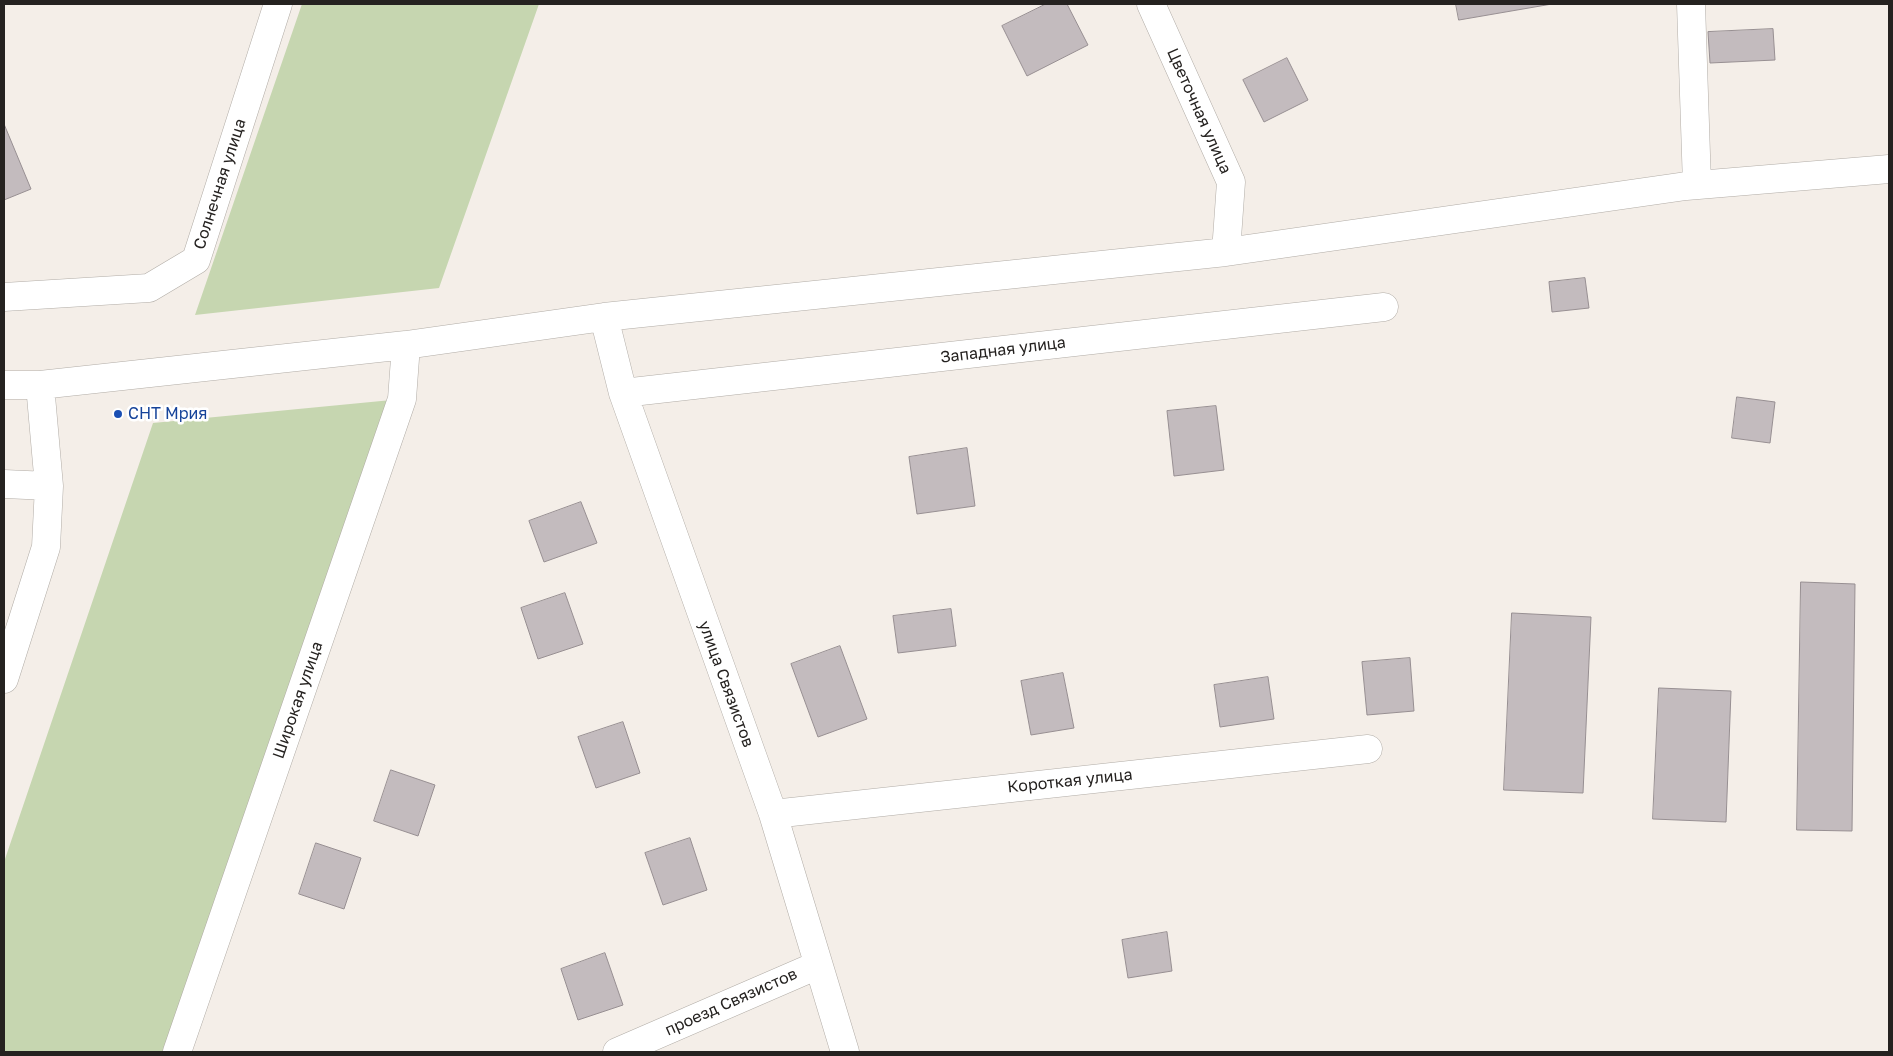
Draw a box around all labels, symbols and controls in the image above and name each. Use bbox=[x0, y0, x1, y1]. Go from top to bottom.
street label: Цветочная улица bbox=[1163, 45, 1235, 177]
street label: Солнечная улица bbox=[190, 116, 250, 252]
street label: Западная улица bbox=[939, 333, 1067, 367]
place label: СНТ Мрия bbox=[128, 404, 207, 424]
marker: СНТ Мрия bbox=[112, 408, 124, 420]
street label: улица Связистов bbox=[694, 618, 758, 750]
street label: Широкая улица bbox=[269, 639, 327, 761]
street label: Короткая улица bbox=[1007, 765, 1133, 797]
street label: проезд Связистов bbox=[662, 964, 800, 1040]

